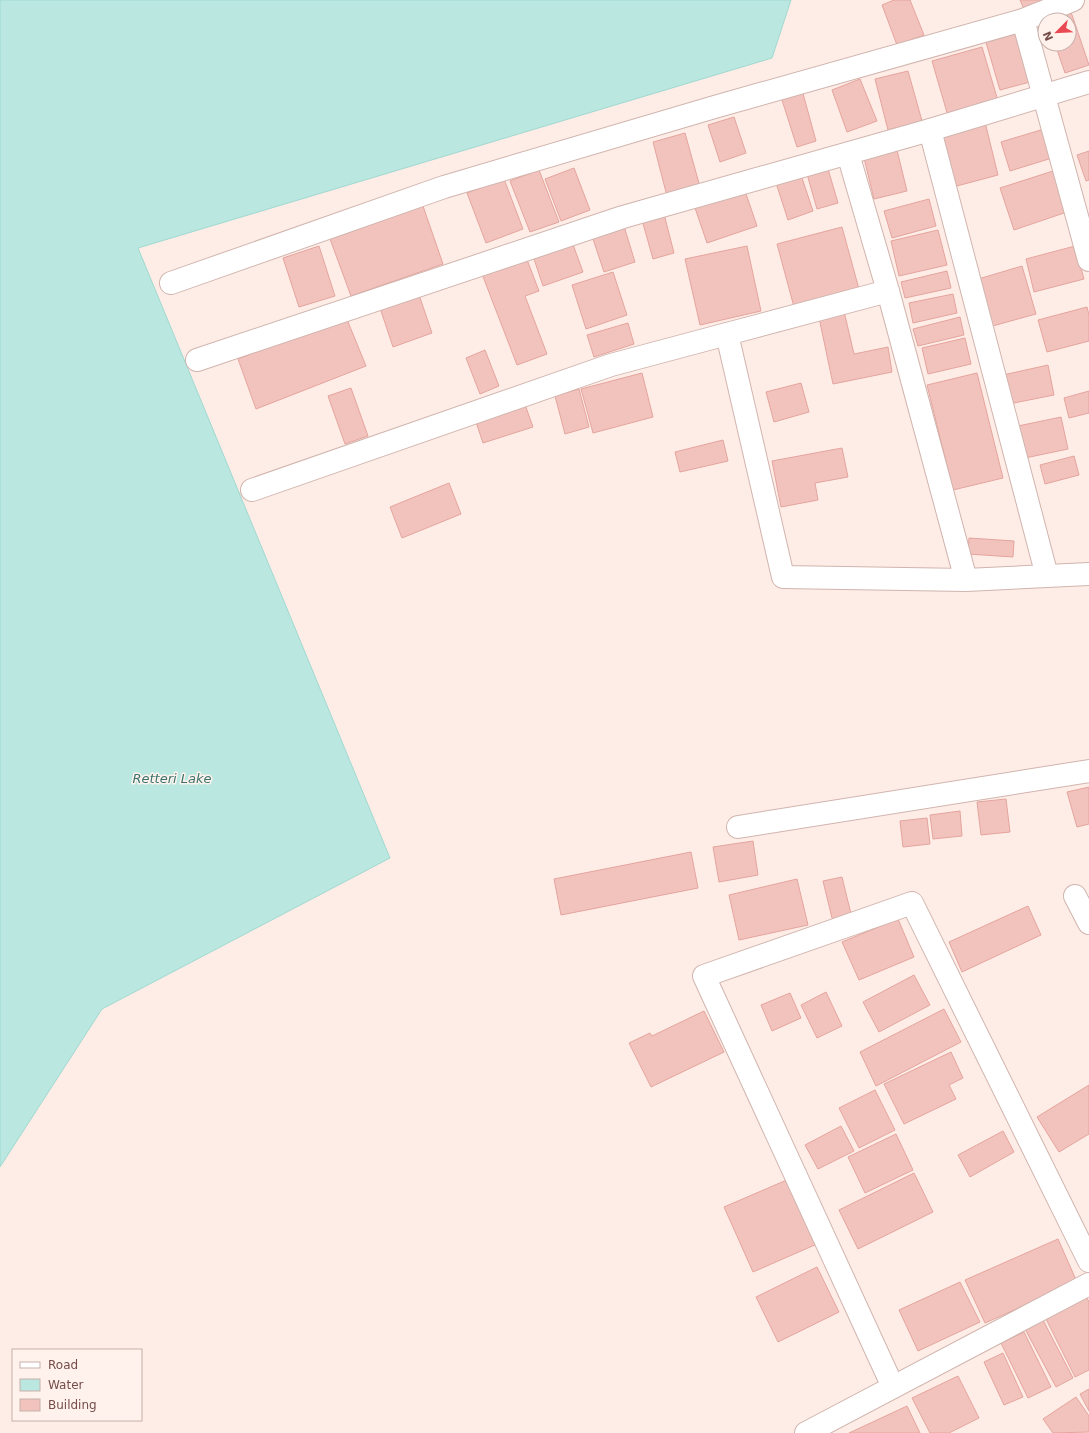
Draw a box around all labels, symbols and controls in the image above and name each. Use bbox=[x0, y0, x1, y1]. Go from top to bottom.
north arrow bbox=[1037, 12, 1077, 52]
text: N bbox=[1041, 29, 1056, 43]
water label: Retteri Lake bbox=[132, 771, 212, 786]
legend bbox=[12, 1349, 142, 1421]
text: Road bbox=[48, 1358, 78, 1372]
text: Water bbox=[48, 1378, 84, 1392]
text: Building bbox=[48, 1398, 97, 1412]

